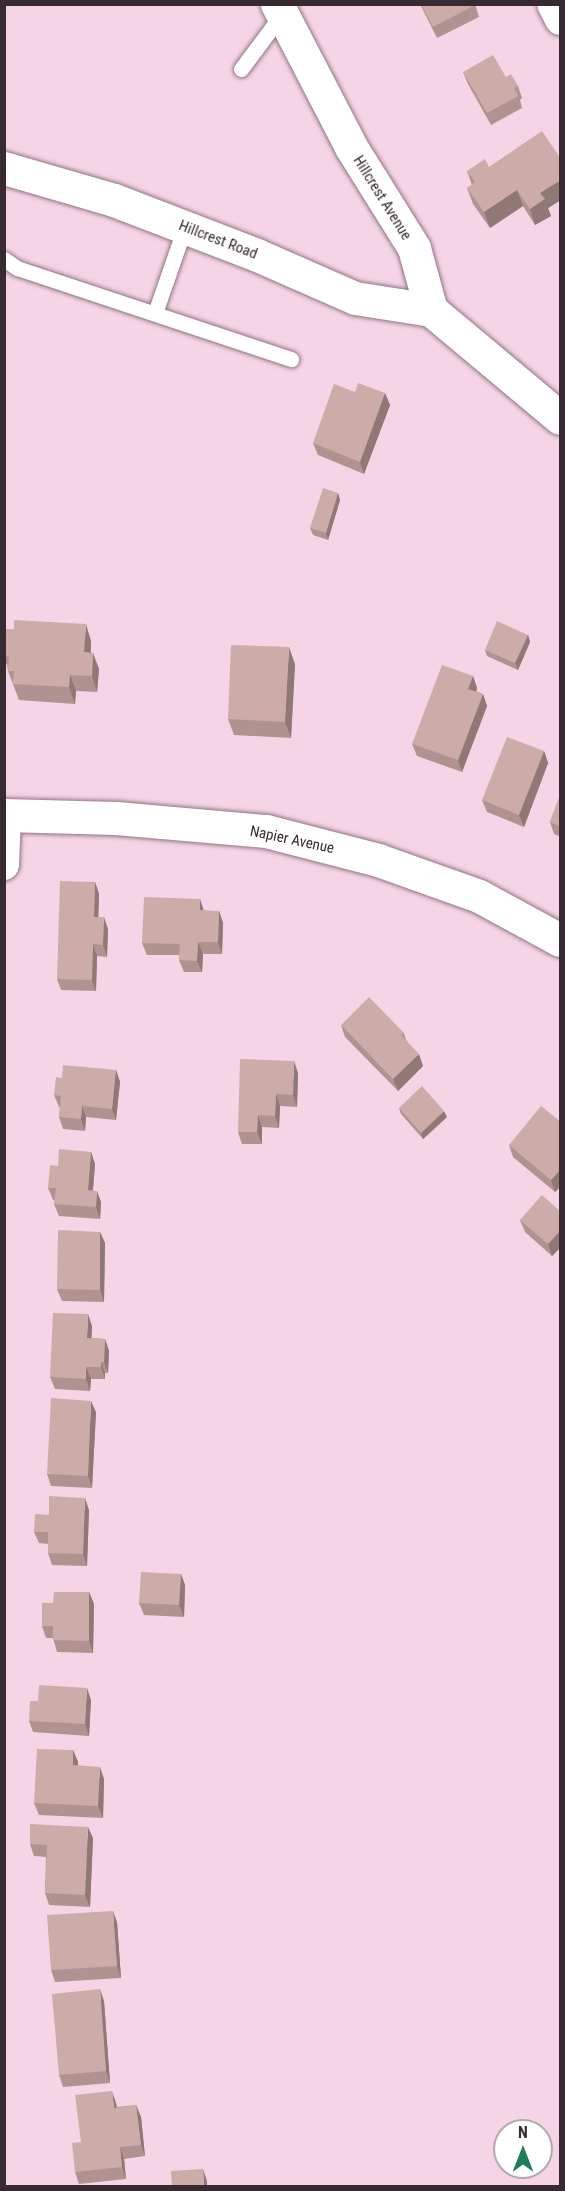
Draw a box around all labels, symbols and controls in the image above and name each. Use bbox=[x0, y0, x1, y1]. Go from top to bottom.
street label: Hillcrest Avenue bbox=[349, 153, 415, 243]
street label: Hillcrest Road bbox=[176, 217, 260, 263]
street label: Napier Avenue bbox=[248, 822, 336, 858]
north arrow bbox=[493, 2119, 553, 2179]
text: N bbox=[518, 2123, 528, 2142]

